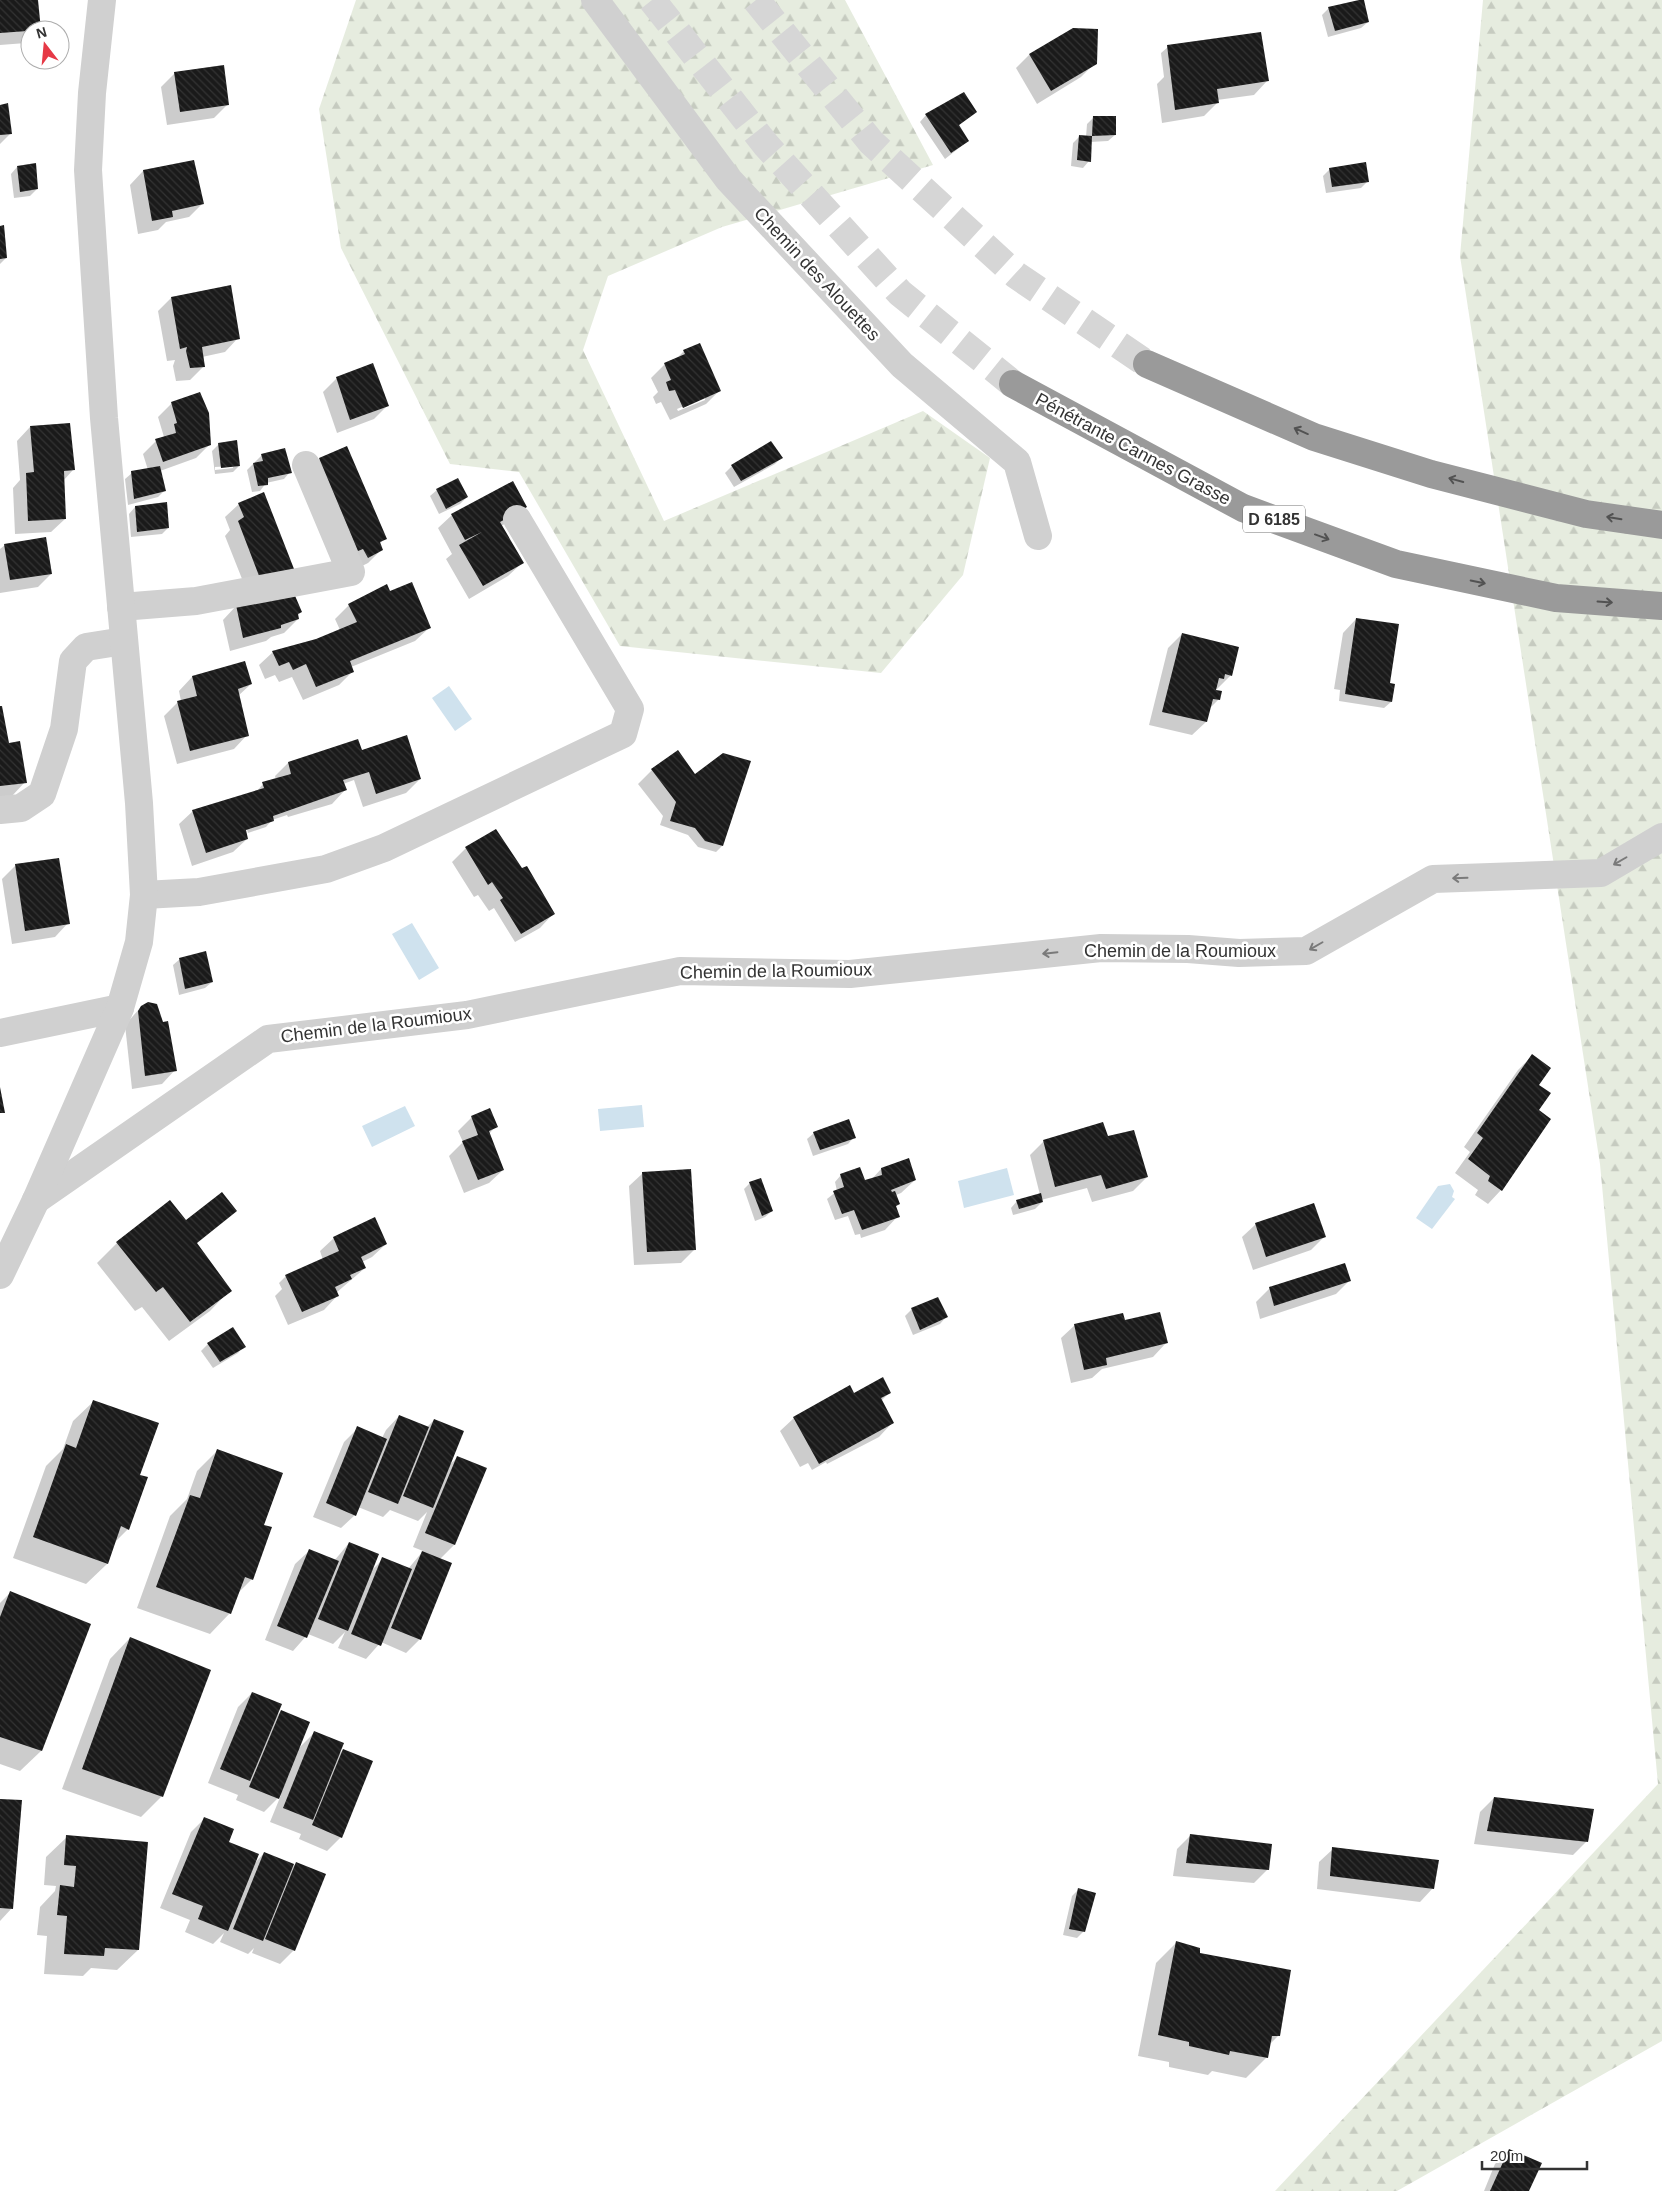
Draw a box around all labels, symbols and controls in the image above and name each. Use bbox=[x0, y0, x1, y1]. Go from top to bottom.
north arrow bbox=[20, 20, 70, 70]
text: N bbox=[34, 23, 48, 42]
street label: Chemin des Alouettes bbox=[750, 203, 884, 345]
street label: Pénétrante Cannes Grasse bbox=[1032, 389, 1234, 509]
one-way arrow bbox=[1294, 426, 1309, 436]
one-way arrow bbox=[1448, 475, 1464, 484]
road number: D 6185 bbox=[1243, 506, 1305, 532]
one-way arrow bbox=[1606, 513, 1622, 523]
one-way arrow bbox=[1314, 533, 1330, 542]
one-way arrow bbox=[1470, 578, 1486, 587]
one-way arrow bbox=[1597, 597, 1613, 607]
one-way arrow bbox=[1613, 857, 1627, 867]
one-way arrow bbox=[1453, 873, 1469, 882]
street label: Chemin de la Roumioux bbox=[1084, 941, 1276, 961]
one-way arrow bbox=[1309, 941, 1323, 951]
one-way arrow bbox=[1042, 948, 1058, 958]
street label: Chemin de la Roumioux bbox=[680, 959, 872, 983]
street label: Chemin de la Roumioux bbox=[279, 1003, 473, 1047]
scale bar bbox=[1482, 2138, 1587, 2170]
text: 20 m bbox=[1490, 2147, 1523, 2164]

